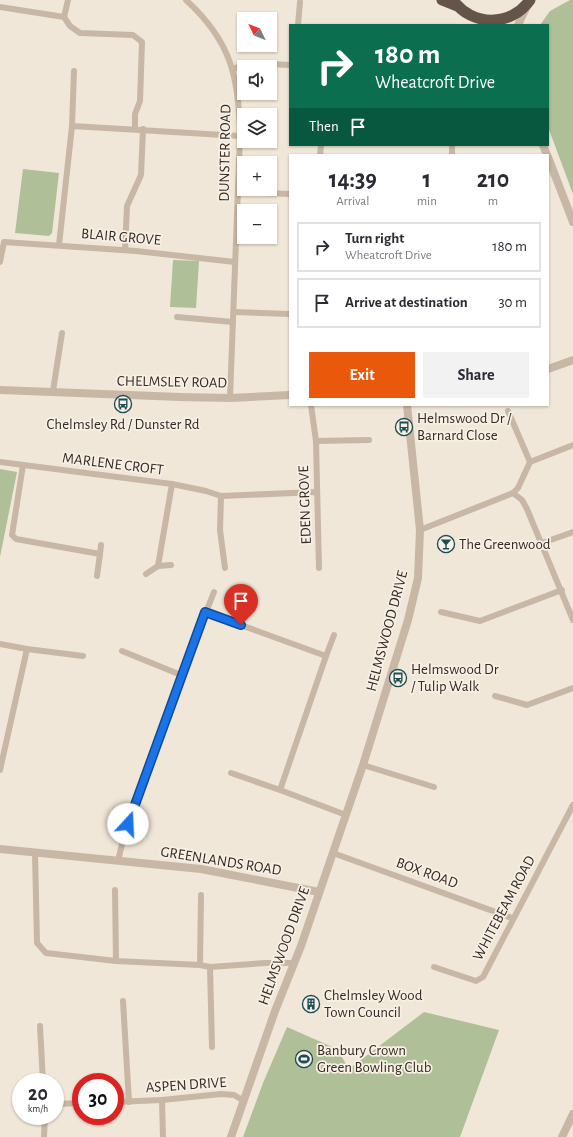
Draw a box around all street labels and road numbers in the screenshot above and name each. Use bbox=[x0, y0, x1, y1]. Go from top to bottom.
street label: DUNSTER ROAD bbox=[217, 104, 233, 202]
street label: BLAIR GROVE bbox=[81, 226, 161, 248]
street label: CHELMSLEY ROAD bbox=[117, 374, 228, 390]
street label: MARLENE CROFT bbox=[61, 450, 165, 478]
street label: EDEN GROVE bbox=[296, 465, 314, 545]
street label: HELMSWOOD DRIVE bbox=[364, 569, 410, 693]
street label: GREENLANDS ROAD bbox=[159, 844, 283, 878]
street label: WHITEBEAM ROAD bbox=[470, 853, 538, 963]
street label: BOX ROAD bbox=[394, 855, 460, 891]
street label: HELMSWOOD DRIVE bbox=[256, 885, 312, 1007]
street label: ASPEN DRIVE bbox=[145, 1075, 227, 1095]

